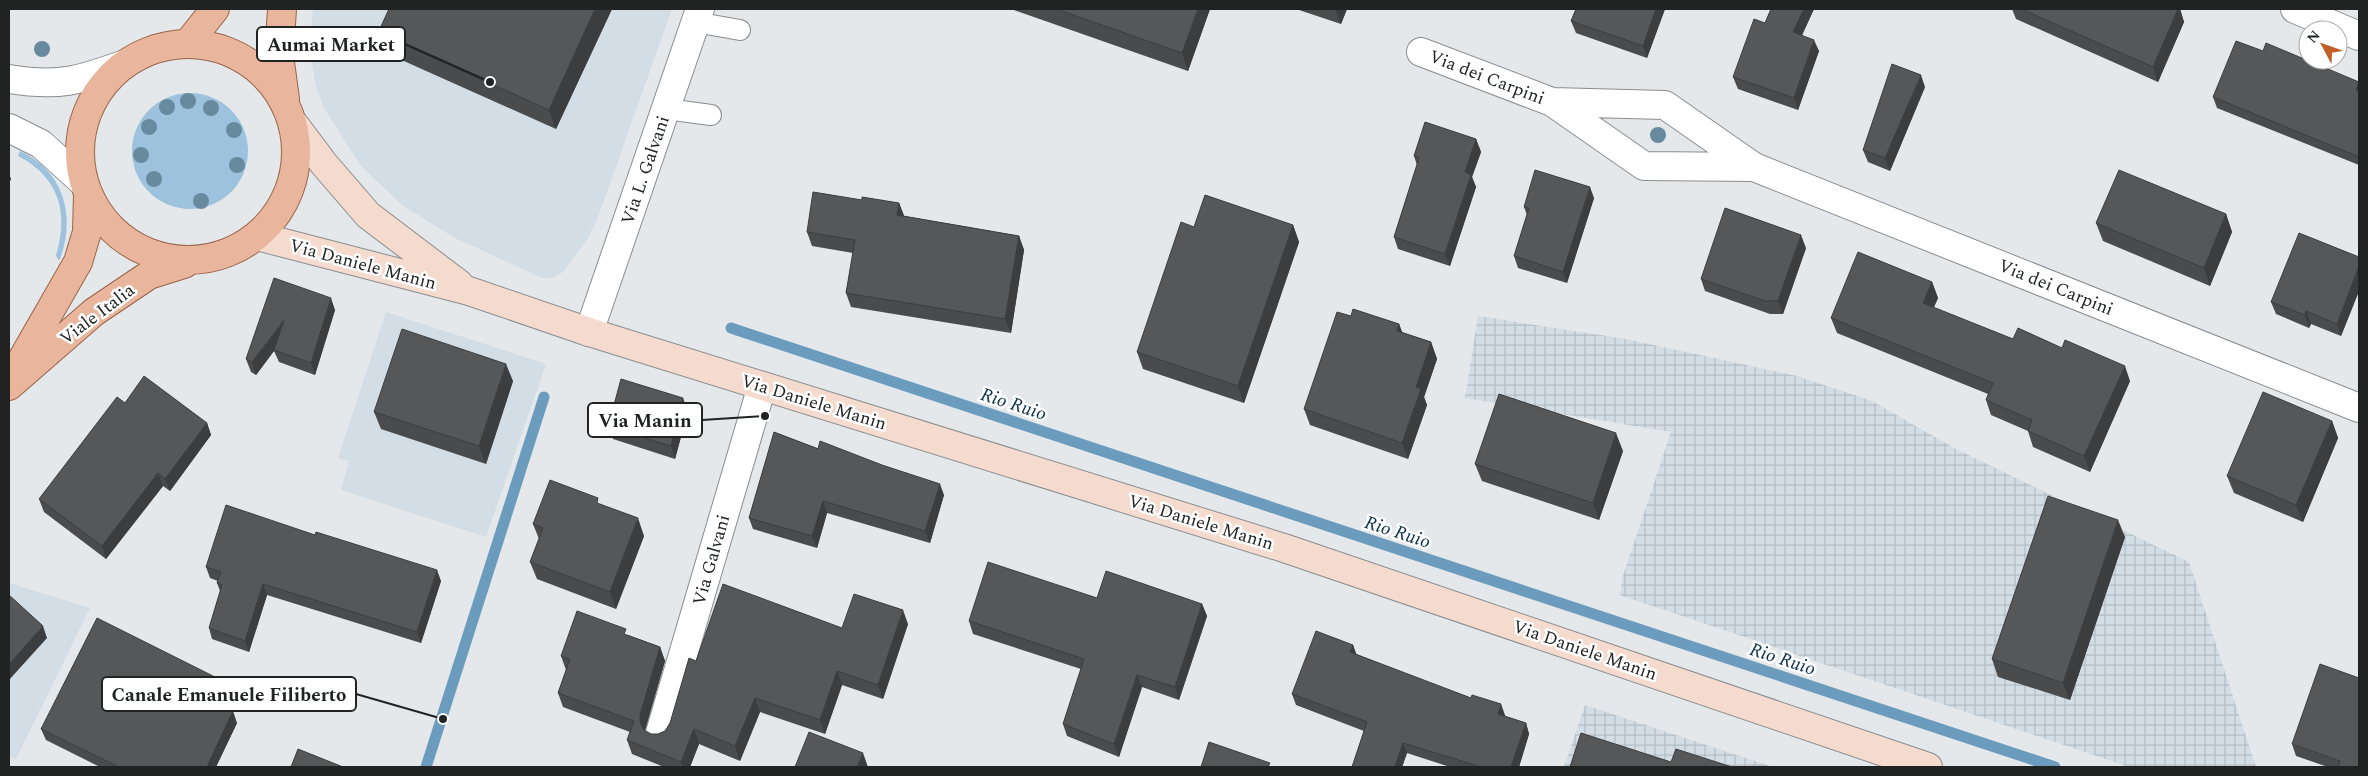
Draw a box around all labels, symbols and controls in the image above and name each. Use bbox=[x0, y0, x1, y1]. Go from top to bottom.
north arrow bbox=[2298, 20, 2348, 70]
text: N bbox=[2302, 26, 2325, 48]
callout: Aumai Market bbox=[257, 27, 405, 61]
text: Aumai Market bbox=[267, 31, 395, 60]
street label: Via dei Carpini bbox=[1425, 43, 1549, 112]
street label: Via L. Galvani bbox=[614, 112, 677, 228]
street label: Via Daniele Manin bbox=[287, 232, 439, 297]
street label: Via dei Carpini bbox=[1994, 252, 2117, 323]
street label: Viale Italia bbox=[54, 277, 141, 352]
street label: Via Daniele Manin bbox=[738, 368, 890, 437]
water label: Rio Ruio bbox=[977, 380, 1050, 429]
callout: Via Manin bbox=[588, 403, 702, 437]
text: Via Manin bbox=[598, 407, 692, 436]
street label: Via Daniele Manin bbox=[1125, 488, 1277, 557]
water label: Rio Ruio bbox=[1361, 508, 1434, 557]
street label: Via Galvani bbox=[686, 511, 737, 609]
street label: Via Daniele Manin bbox=[1509, 613, 1661, 688]
water label: Rio Ruio bbox=[1746, 635, 1819, 684]
callout: Canale Emanuele Filiberto bbox=[102, 677, 356, 711]
text: Canale Emanuele Filiberto bbox=[112, 681, 346, 710]

